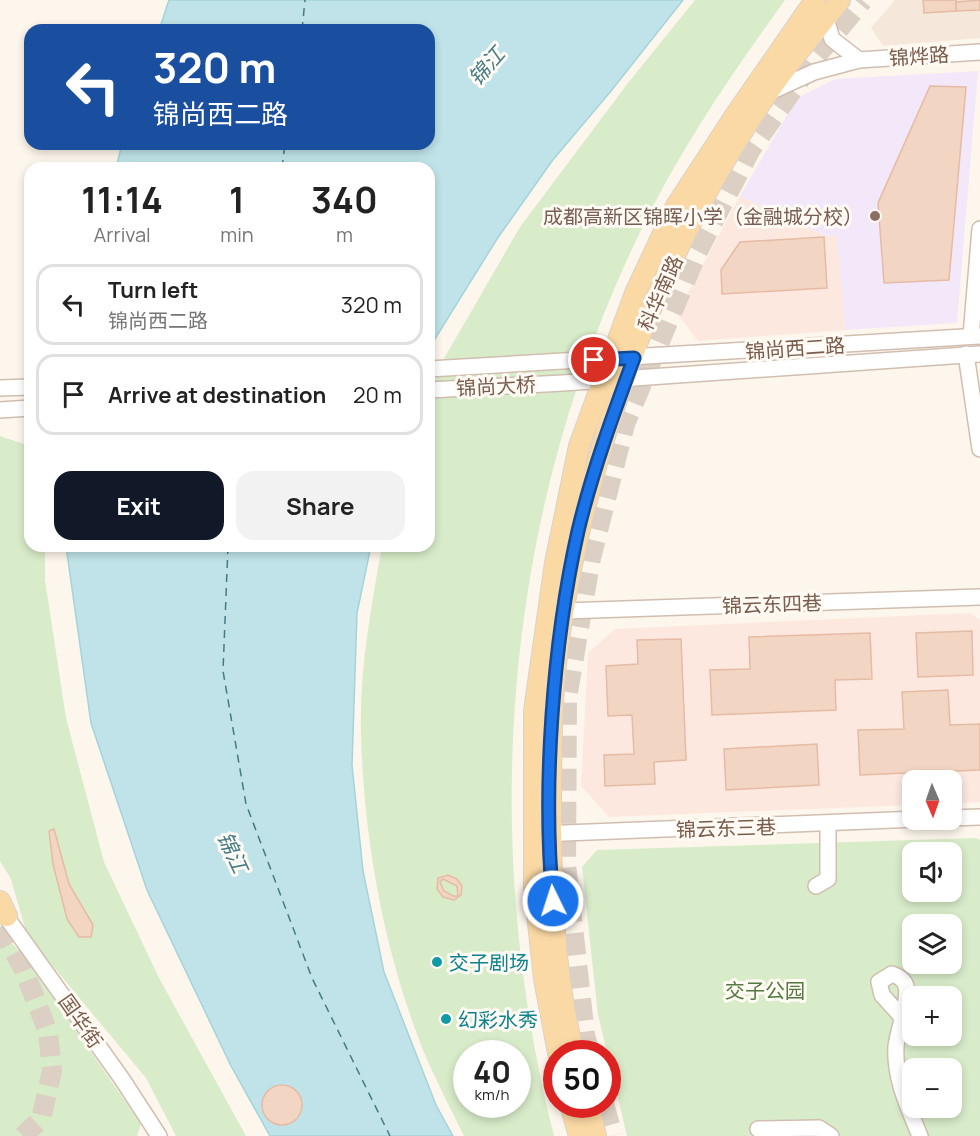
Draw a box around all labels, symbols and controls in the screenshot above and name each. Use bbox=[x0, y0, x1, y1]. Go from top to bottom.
text: 320 m bbox=[153, 38, 276, 96]
water label: 锦江 bbox=[462, 39, 512, 91]
street label: 锦烨路 bbox=[888, 40, 950, 72]
icon: left bbox=[54, 48, 132, 126]
text: 锦尚西二路 bbox=[153, 95, 288, 132]
text: 11:14 bbox=[81, 175, 163, 224]
text: 1 bbox=[229, 175, 245, 224]
text: 340 bbox=[311, 175, 378, 224]
place label: 成都高新区锦晖小学（金融城分校） bbox=[543, 203, 863, 230]
marker: 成都高新区锦晖小学（金融城分校） bbox=[868, 209, 882, 223]
text: Arrival bbox=[94, 221, 151, 248]
text: min bbox=[220, 221, 254, 248]
text: m bbox=[336, 221, 353, 248]
street label: 科华南路 bbox=[631, 251, 689, 335]
text: Turn left bbox=[108, 275, 198, 305]
icon: left bbox=[57, 288, 90, 321]
text: 320 m bbox=[341, 290, 402, 320]
text: 锦尚西二路 bbox=[108, 307, 208, 334]
street label: 锦尚西二路 bbox=[744, 331, 846, 365]
pin bbox=[568, 334, 619, 385]
icon: arrive bbox=[577, 343, 610, 376]
street label: 锦尚大桥 bbox=[455, 370, 537, 402]
icon: arrive bbox=[57, 378, 90, 411]
text: Arrive at destination bbox=[108, 380, 326, 410]
text: 20 m bbox=[353, 380, 402, 410]
button: Exit bbox=[54, 471, 224, 540]
button: Share bbox=[236, 471, 405, 540]
street label: 锦云东四巷 bbox=[722, 589, 822, 619]
north arrow bbox=[902, 770, 962, 830]
map controls bbox=[902, 770, 962, 1118]
street label: 锦云东三巷 bbox=[676, 813, 776, 843]
water label: 锦江 bbox=[211, 827, 255, 879]
button: sound bbox=[902, 842, 962, 902]
position arrow bbox=[521, 869, 585, 933]
button: layers bbox=[902, 914, 962, 974]
place label: 交子剧场 bbox=[449, 949, 529, 976]
marker: 交子剧场 bbox=[430, 955, 444, 969]
park label: 交子公园 bbox=[725, 977, 805, 1004]
button: + bbox=[902, 986, 962, 1046]
street label: 国华街 bbox=[53, 989, 109, 1053]
place label: 幻彩水秀 bbox=[458, 1006, 538, 1033]
marker: 幻彩水秀 bbox=[439, 1012, 453, 1026]
speed limit sign: 50 bbox=[543, 1040, 621, 1118]
text: 40 bbox=[473, 1051, 511, 1092]
button: − bbox=[902, 1058, 962, 1118]
text: km/h bbox=[475, 1084, 509, 1105]

